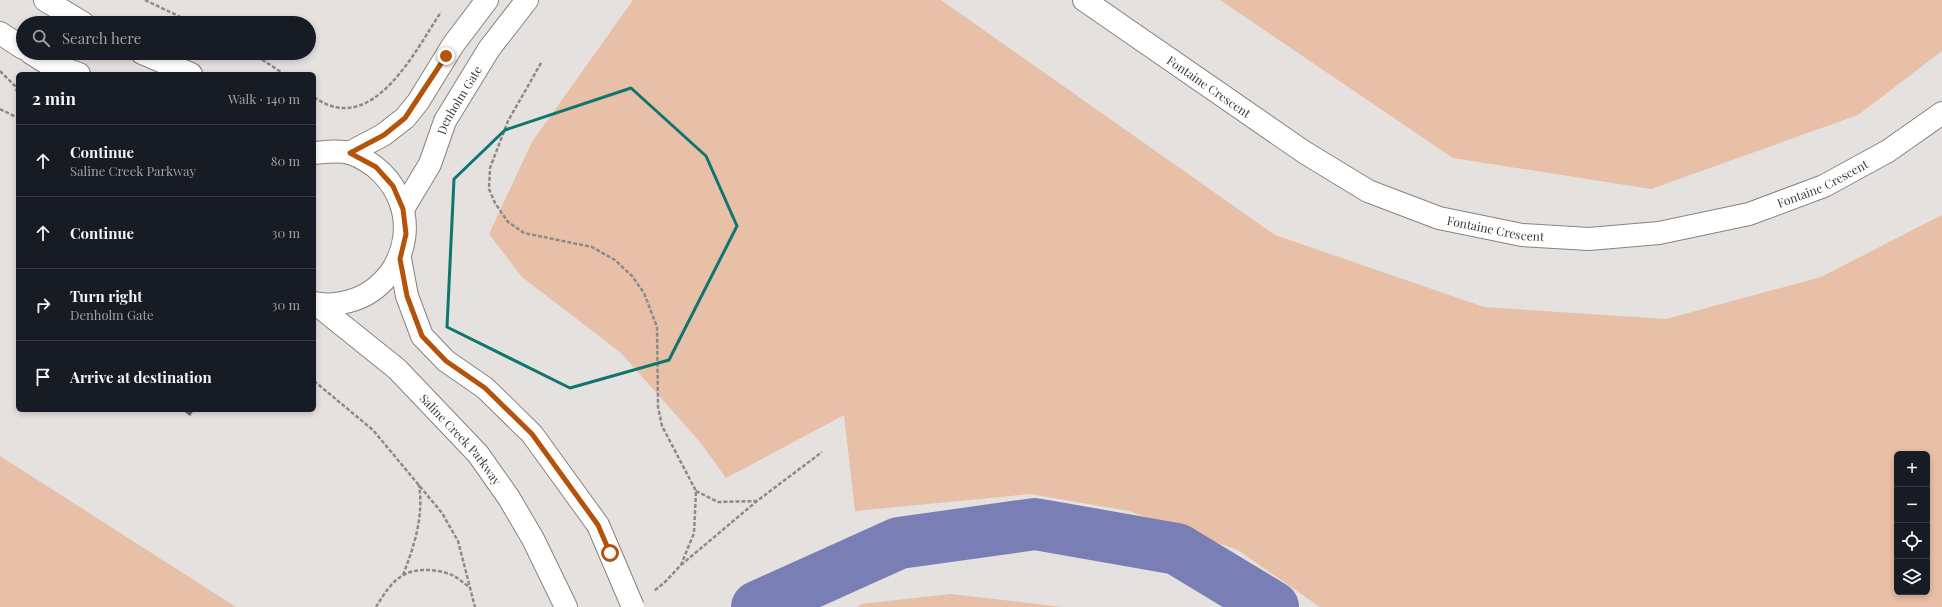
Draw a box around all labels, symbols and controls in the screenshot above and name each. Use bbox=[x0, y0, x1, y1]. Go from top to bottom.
search box bbox=[16, 16, 316, 60]
icon: search bbox=[30, 27, 52, 49]
text: Search here bbox=[62, 28, 141, 48]
route end bbox=[437, 47, 455, 65]
street label: Fontaine Crescent bbox=[1164, 52, 1255, 121]
street label: Denholm Gate bbox=[433, 63, 485, 137]
text: 2 min bbox=[32, 87, 76, 109]
text: Walk · 140 m bbox=[228, 90, 300, 107]
text: Continue bbox=[70, 142, 134, 162]
icon: ahead bbox=[32, 150, 54, 172]
text: 80 m bbox=[271, 152, 300, 169]
street label: Fontaine Crescent bbox=[1775, 155, 1871, 211]
text: Saline Creek Parkway bbox=[70, 162, 196, 179]
street label: Fontaine Crescent bbox=[1446, 212, 1545, 244]
icon: ahead bbox=[32, 222, 54, 244]
text: Continue bbox=[70, 223, 134, 243]
text: 30 m bbox=[272, 224, 300, 241]
text: Turn right bbox=[70, 286, 143, 306]
icon: right bbox=[32, 294, 54, 316]
text: 30 m bbox=[272, 296, 300, 313]
text: Denholm Gate bbox=[70, 306, 154, 323]
icon: arrive bbox=[32, 366, 54, 388]
text: Arrive at destination bbox=[70, 367, 212, 387]
street label: Saline Creek Parkway bbox=[417, 390, 505, 488]
map controls bbox=[1894, 451, 1930, 595]
button: + bbox=[1894, 451, 1930, 487]
button: − bbox=[1894, 487, 1930, 523]
button: locate bbox=[1894, 523, 1930, 559]
route start bbox=[601, 544, 619, 562]
button: layers bbox=[1894, 559, 1930, 595]

